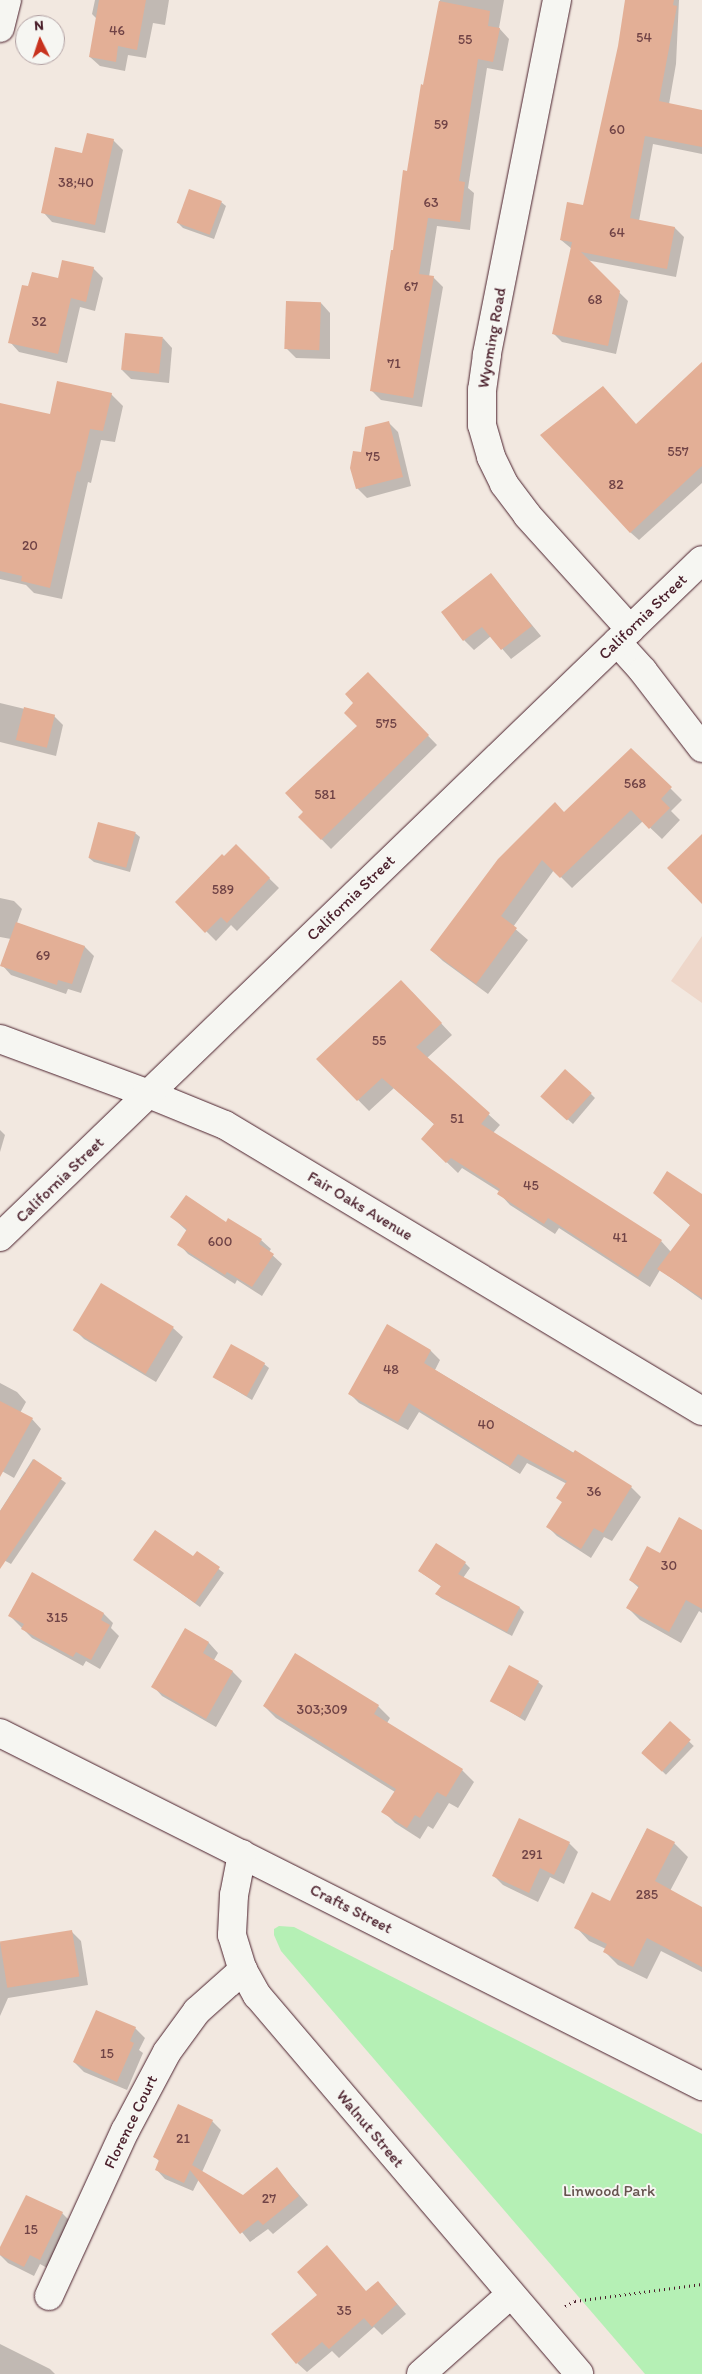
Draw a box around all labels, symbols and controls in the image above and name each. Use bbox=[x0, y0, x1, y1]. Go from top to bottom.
north arrow bbox=[15, 15, 65, 65]
text: N bbox=[34, 17, 44, 34]
house number: 46 bbox=[109, 23, 125, 39]
house number: 54 bbox=[636, 30, 652, 46]
house number: 55 bbox=[458, 32, 472, 48]
house number: 59 bbox=[434, 117, 448, 133]
house number: 60 bbox=[609, 122, 625, 138]
house number: 38;40 bbox=[58, 175, 94, 191]
house number: 63 bbox=[423, 195, 439, 211]
house number: 64 bbox=[609, 225, 625, 241]
house number: 67 bbox=[404, 279, 418, 295]
street label: Wyoming Road bbox=[474, 286, 510, 390]
house number: 68 bbox=[587, 292, 603, 308]
house number: 32 bbox=[32, 314, 46, 330]
house number: 71 bbox=[387, 356, 401, 372]
house number: 557 bbox=[667, 444, 689, 460]
house number: 75 bbox=[366, 449, 380, 465]
house number: 82 bbox=[608, 477, 624, 493]
house number: 20 bbox=[22, 538, 38, 554]
street label: California Street bbox=[595, 570, 691, 664]
house number: 575 bbox=[375, 716, 397, 732]
house number: 568 bbox=[624, 776, 646, 792]
house number: 581 bbox=[314, 787, 336, 803]
street label: California Street bbox=[303, 851, 399, 945]
house number: 589 bbox=[212, 882, 234, 898]
house number: 69 bbox=[36, 948, 50, 964]
house number: 55 bbox=[372, 1033, 386, 1049]
house number: 51 bbox=[450, 1111, 464, 1127]
street label: California Street bbox=[12, 1133, 108, 1227]
street label: Fair Oaks Avenue bbox=[304, 1167, 416, 1245]
house number: 45 bbox=[523, 1178, 539, 1194]
house number: 41 bbox=[613, 1230, 627, 1246]
house number: 600 bbox=[208, 1234, 232, 1250]
house number: 48 bbox=[383, 1362, 399, 1378]
house number: 40 bbox=[477, 1417, 495, 1433]
house number: 36 bbox=[586, 1484, 602, 1500]
house number: 30 bbox=[661, 1558, 677, 1574]
house number: 315 bbox=[46, 1610, 68, 1626]
house number: 303;309 bbox=[297, 1702, 347, 1718]
house number: 291 bbox=[521, 1847, 543, 1863]
street label: Crafts Street bbox=[307, 1880, 395, 1938]
house number: 285 bbox=[636, 1887, 658, 1903]
house number: 15 bbox=[100, 2046, 114, 2062]
street label: Florence Court bbox=[100, 2072, 162, 2172]
street label: Walnut Street bbox=[332, 2086, 408, 2172]
house number: 21 bbox=[176, 2131, 190, 2147]
park label: Linwood Park bbox=[563, 2181, 655, 2201]
house number: 27 bbox=[262, 2191, 276, 2207]
house number: 15 bbox=[24, 2222, 38, 2238]
house number: 35 bbox=[337, 2303, 351, 2319]

